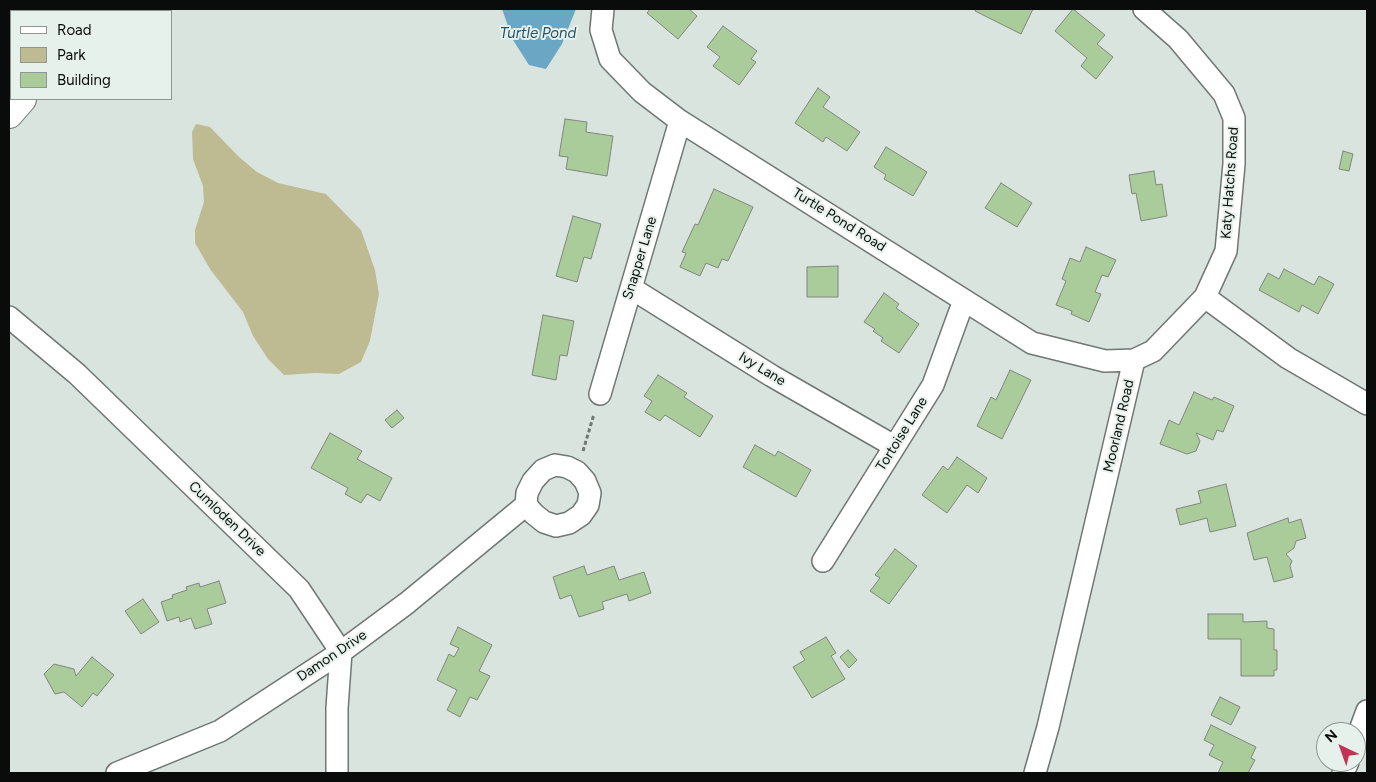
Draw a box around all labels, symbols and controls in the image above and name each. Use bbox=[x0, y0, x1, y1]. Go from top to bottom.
legend bbox=[10, 10, 172, 100]
text: Road bbox=[57, 21, 92, 39]
water label: Turtle Pond bbox=[500, 25, 576, 43]
text: Park bbox=[57, 46, 86, 64]
text: Building bbox=[57, 71, 111, 89]
street label: Katy Hatchs Road bbox=[1218, 126, 1242, 240]
street label: Turtle Pond Road bbox=[789, 185, 889, 255]
street label: Snapper Lane bbox=[619, 215, 661, 301]
street label: Ivy Lane bbox=[735, 348, 789, 390]
street label: Moorland Road bbox=[1100, 378, 1138, 474]
street label: Tortoise Lane bbox=[873, 394, 931, 474]
street label: Cumloden Drive bbox=[185, 478, 269, 560]
street label: Damon Drive bbox=[294, 627, 370, 685]
north arrow bbox=[1316, 722, 1366, 772]
text: N bbox=[1322, 726, 1341, 746]

